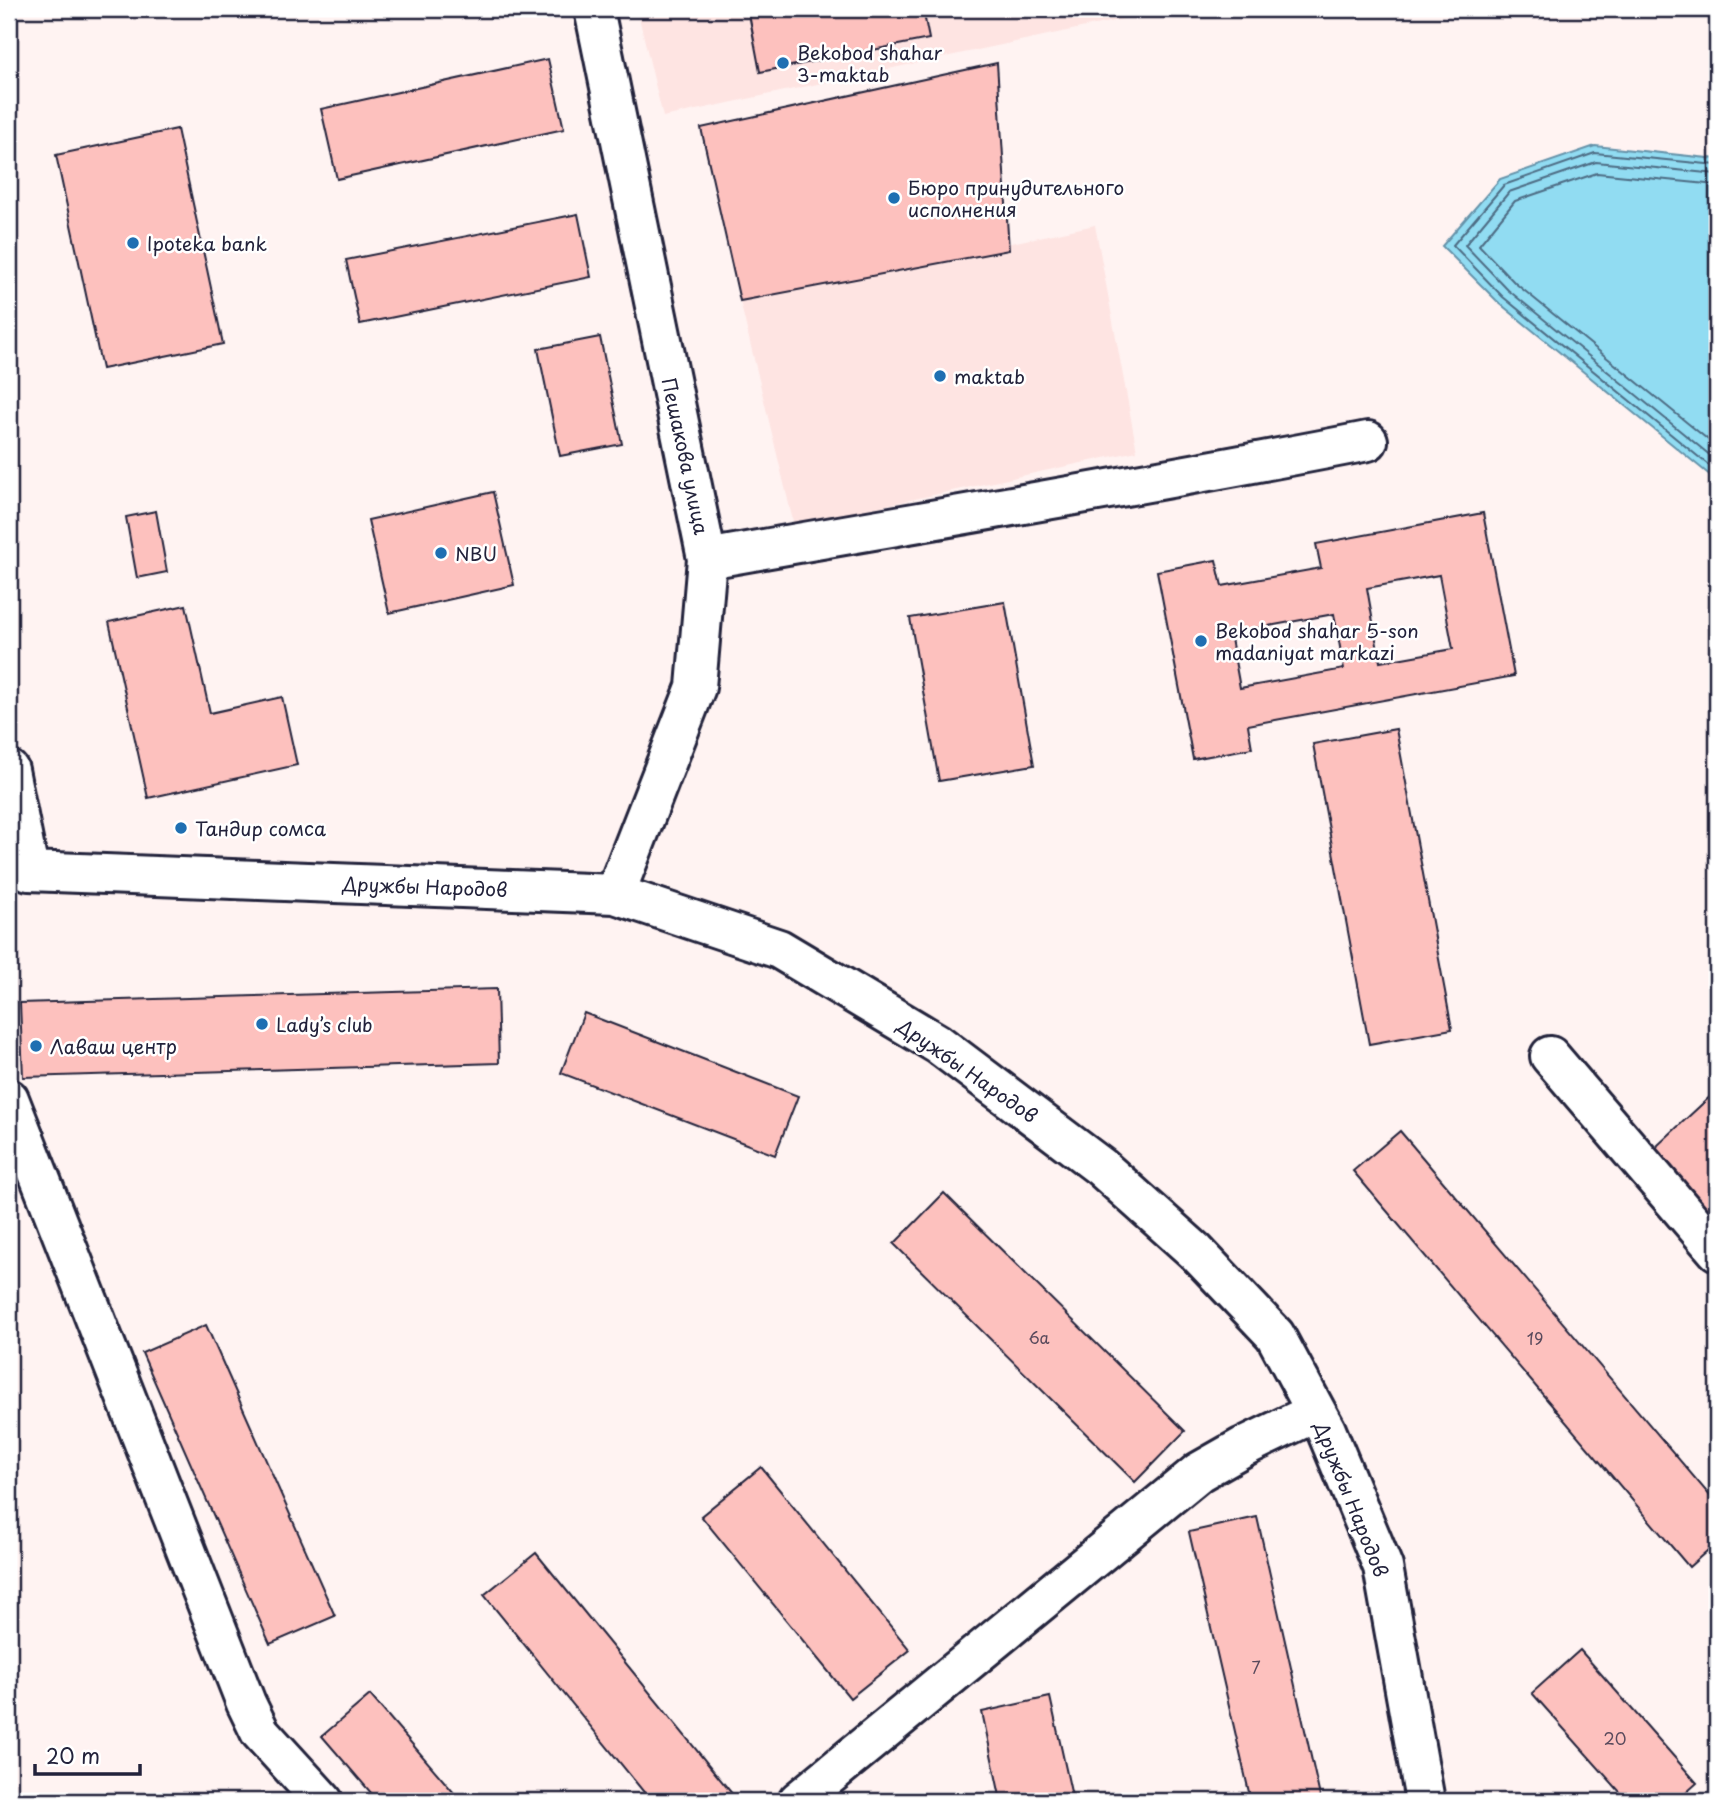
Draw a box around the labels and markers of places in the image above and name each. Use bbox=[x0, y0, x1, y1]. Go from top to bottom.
place label: Bekobod shahar 3-maktab bbox=[797, 38, 943, 88]
marker: Bekobod shahar 3-maktab bbox=[775, 55, 791, 71]
place label: Бюро принудительного исполнения bbox=[908, 173, 1124, 223]
marker: Бюро принудительного исполнения bbox=[886, 190, 902, 206]
place label: Ipoteka bank bbox=[147, 229, 268, 257]
marker: Ipoteka bank bbox=[125, 235, 141, 251]
place label: maktab bbox=[954, 362, 1025, 390]
marker: maktab bbox=[932, 368, 948, 384]
place label: NBU bbox=[455, 539, 497, 567]
marker: NBU bbox=[433, 545, 449, 561]
place label: Bekobod shahar 5-son madaniyat markazi bbox=[1215, 616, 1419, 666]
marker: Bekobod shahar 5-son madaniyat markazi bbox=[1193, 633, 1209, 649]
place label: Тандир сомса bbox=[195, 814, 326, 842]
marker: Тандир сомса bbox=[173, 820, 189, 836]
place label: Lady’s club bbox=[276, 1010, 373, 1038]
marker: Lady’s club bbox=[254, 1016, 270, 1032]
place label: Лаваш центр bbox=[50, 1032, 177, 1060]
marker: Лаваш центр bbox=[28, 1038, 44, 1054]

